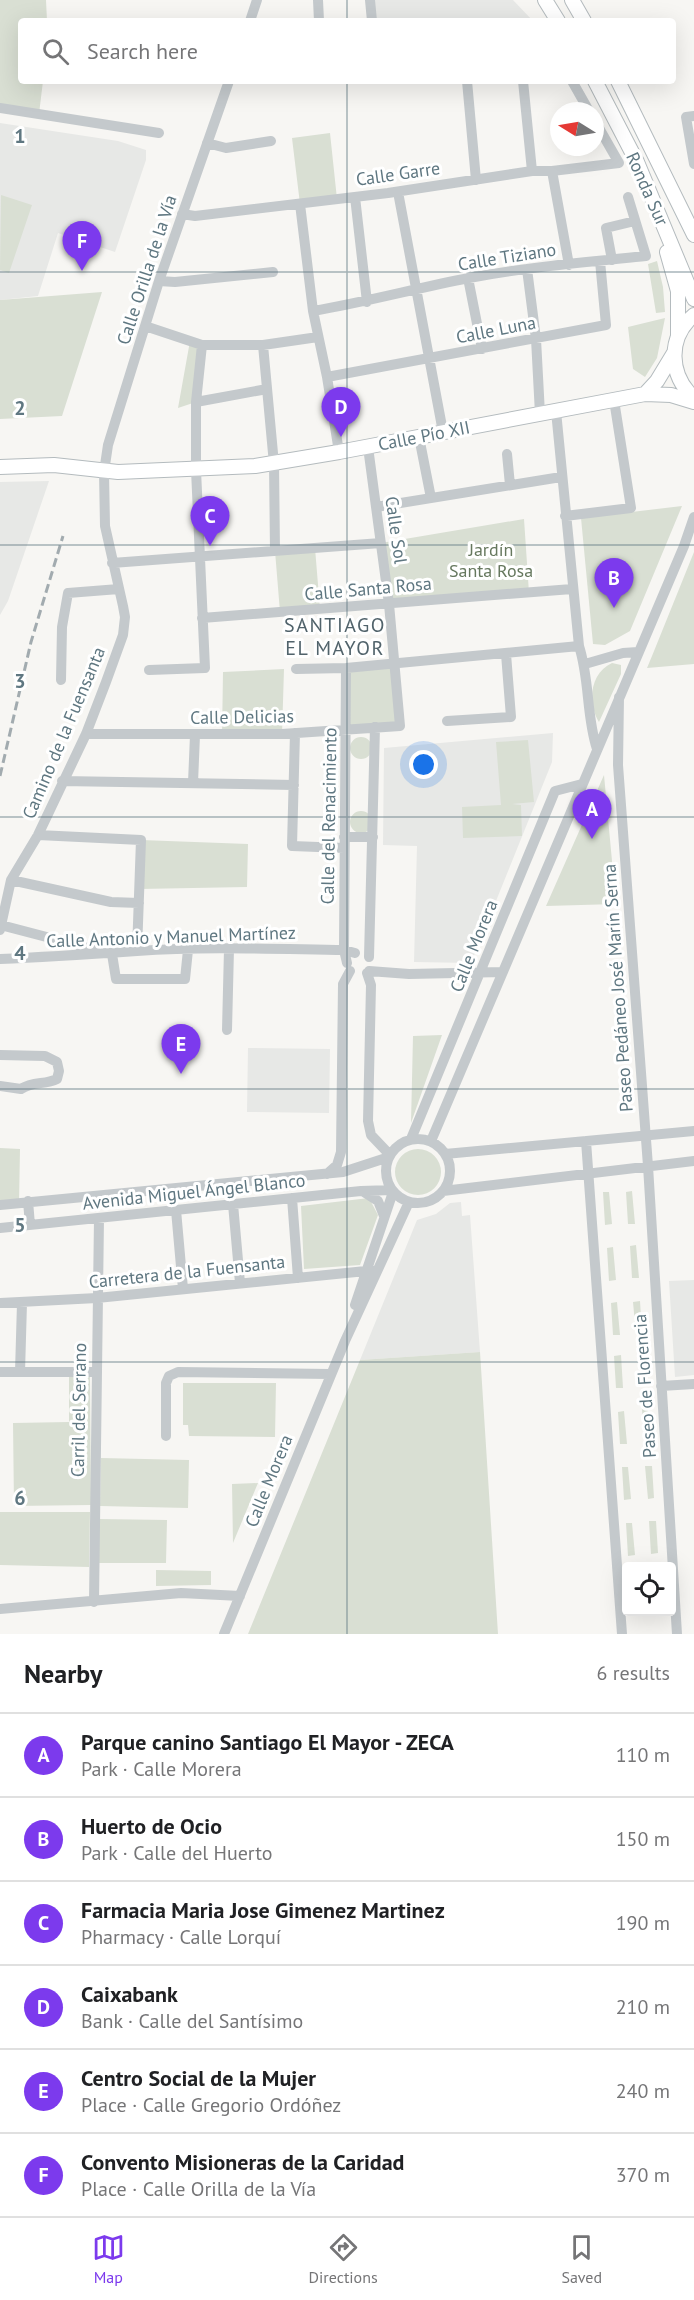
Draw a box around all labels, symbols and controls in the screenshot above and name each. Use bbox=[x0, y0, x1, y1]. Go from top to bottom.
search box bbox=[18, 18, 676, 84]
icon: search bbox=[39, 35, 72, 68]
text: Search here bbox=[87, 37, 198, 65]
north arrow bbox=[550, 102, 604, 156]
text: 1 bbox=[14, 123, 26, 149]
street label: Ronda Sur bbox=[621, 148, 674, 229]
street label: Calle Garre bbox=[354, 156, 441, 191]
street label: Calle Orilla de la Vía bbox=[111, 192, 182, 348]
pin: F bbox=[62, 222, 101, 271]
street label: Calle Tiziano bbox=[456, 237, 558, 276]
street label: Calle Luna bbox=[454, 311, 538, 349]
pin: D bbox=[322, 388, 360, 437]
text: 2 bbox=[14, 395, 26, 421]
street label: Calle Pío XII bbox=[376, 415, 472, 456]
street label: Calle Sol bbox=[380, 495, 413, 566]
pin: C bbox=[190, 496, 230, 546]
park label: Jardín Santa Rosa bbox=[449, 538, 533, 582]
pin: B bbox=[594, 558, 634, 608]
street label: Calle Santa Rosa bbox=[303, 571, 432, 606]
district label: SANTIAGO EL MAYOR bbox=[284, 612, 386, 661]
street label: Camino de la Fuensanta bbox=[17, 643, 110, 822]
text: 3 bbox=[14, 668, 26, 694]
street label: Calle Delicias bbox=[190, 704, 294, 729]
street label: Calle del Renacimiento bbox=[315, 727, 342, 905]
your location bbox=[409, 750, 438, 779]
pin: A bbox=[572, 790, 612, 839]
street label: Paseo Pedáneo José Marín Serna bbox=[597, 863, 638, 1113]
street label: Calle Morera bbox=[445, 896, 502, 995]
street label: Calle Antonio y Manuel Martínez bbox=[46, 921, 296, 952]
text: 4 bbox=[14, 940, 26, 966]
pin: E bbox=[162, 1024, 201, 1074]
street label: Avenida Miguel Ángel Blanco bbox=[81, 1168, 306, 1215]
text: 5 bbox=[14, 1212, 26, 1238]
street label: Carretera de la Fuensanta bbox=[88, 1250, 286, 1293]
street label: Paseo de Florencia bbox=[628, 1313, 661, 1459]
street label: Carril del Serrano bbox=[66, 1343, 91, 1477]
street label: Calle Morera bbox=[240, 1431, 297, 1530]
text: 6 bbox=[14, 1485, 26, 1511]
map controls bbox=[622, 1562, 676, 1616]
button: locate bbox=[622, 1562, 676, 1616]
text: Nearby bbox=[24, 1657, 102, 1690]
text: 6 results bbox=[597, 1660, 670, 1686]
text: Parque canino Santiago El Mayor - ZECA bbox=[81, 1728, 454, 1756]
text: A bbox=[37, 1742, 50, 1768]
text: 110 m bbox=[616, 1742, 670, 1768]
text: Park · Calle Morera bbox=[81, 1756, 242, 1782]
text: Huerto de Ocio bbox=[81, 1812, 222, 1840]
text: B bbox=[38, 1826, 49, 1852]
text: 150 m bbox=[616, 1826, 670, 1852]
text: Park · Calle del Huerto bbox=[81, 1840, 273, 1866]
text: Farmacia Maria Jose Gimenez Martinez bbox=[81, 1896, 445, 1924]
text: C bbox=[38, 1910, 49, 1936]
text: 190 m bbox=[616, 1910, 670, 1936]
text: Pharmacy · Calle Lorquí bbox=[81, 1924, 281, 1950]
text: Caixabank bbox=[81, 1980, 178, 2008]
text: D bbox=[37, 1994, 50, 2020]
text: 210 m bbox=[616, 1994, 670, 2020]
text: Bank · Calle del Santísimo bbox=[81, 2008, 303, 2034]
text: Centro Social de la Mujer bbox=[81, 2064, 316, 2092]
text: E bbox=[38, 2078, 49, 2104]
text: 240 m bbox=[616, 2078, 670, 2104]
text: Place · Calle Gregorio Ordóñez bbox=[81, 2092, 341, 2118]
text: Convento Misioneras de la Caridad bbox=[81, 2148, 404, 2176]
text: F bbox=[38, 2162, 49, 2188]
text: 370 m bbox=[616, 2162, 670, 2188]
text: Place · Calle Orilla de la Vía bbox=[81, 2176, 316, 2202]
tab: Map bbox=[92, 2231, 125, 2287]
tab: Directions bbox=[309, 2231, 378, 2287]
tab: Saved bbox=[561, 2231, 602, 2287]

